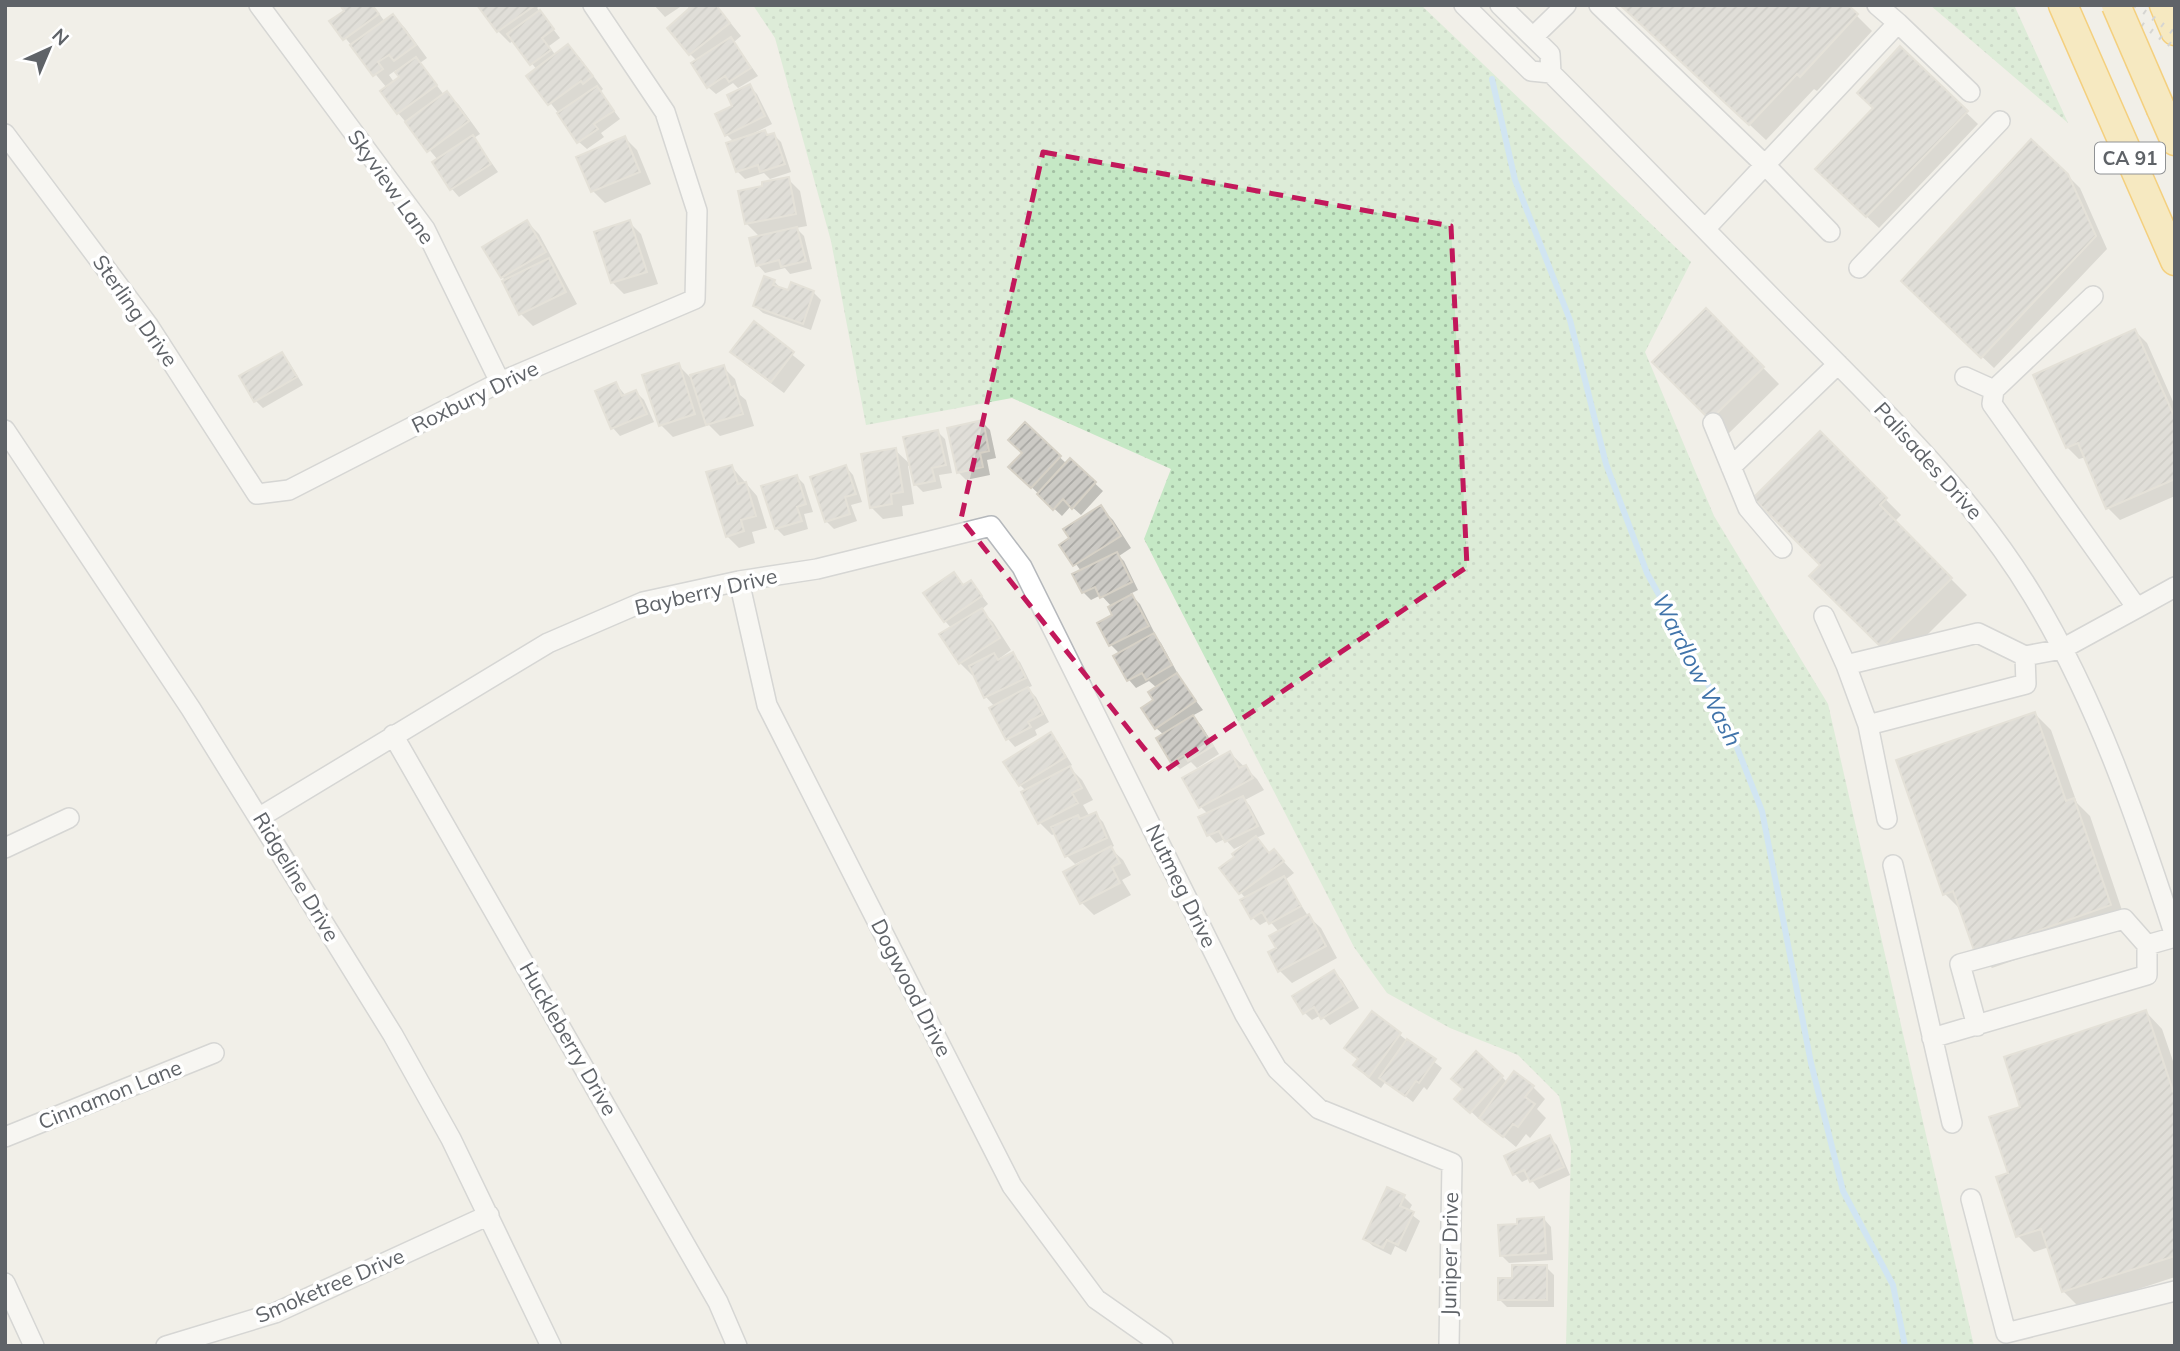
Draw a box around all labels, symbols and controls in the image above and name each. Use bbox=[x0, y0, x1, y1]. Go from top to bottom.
north arrow bbox=[14, 14, 84, 84]
text: N bbox=[47, 23, 74, 50]
street label: Skyview Lane bbox=[343, 124, 441, 249]
road number: CA 91 bbox=[2095, 142, 2165, 174]
street label: Sterling Drive bbox=[88, 250, 184, 371]
street label: Roxbury Drive bbox=[407, 354, 542, 438]
street label: Palisades Drive bbox=[1869, 396, 1988, 525]
street label: Bayberry Drive bbox=[632, 562, 779, 620]
water label: Wardlow Wash bbox=[1647, 589, 1748, 751]
street label: Ridgeline Drive bbox=[248, 807, 346, 946]
street label: Nutmeg Drive bbox=[1141, 820, 1223, 951]
street label: Dogwood Drive bbox=[866, 914, 958, 1061]
street label: Huckleberry Drive bbox=[514, 957, 623, 1120]
street label: Cinnamon Lane bbox=[34, 1053, 185, 1135]
street label: Juniper Drive bbox=[1435, 1192, 1463, 1316]
street label: Smoketree Drive bbox=[251, 1242, 408, 1328]

